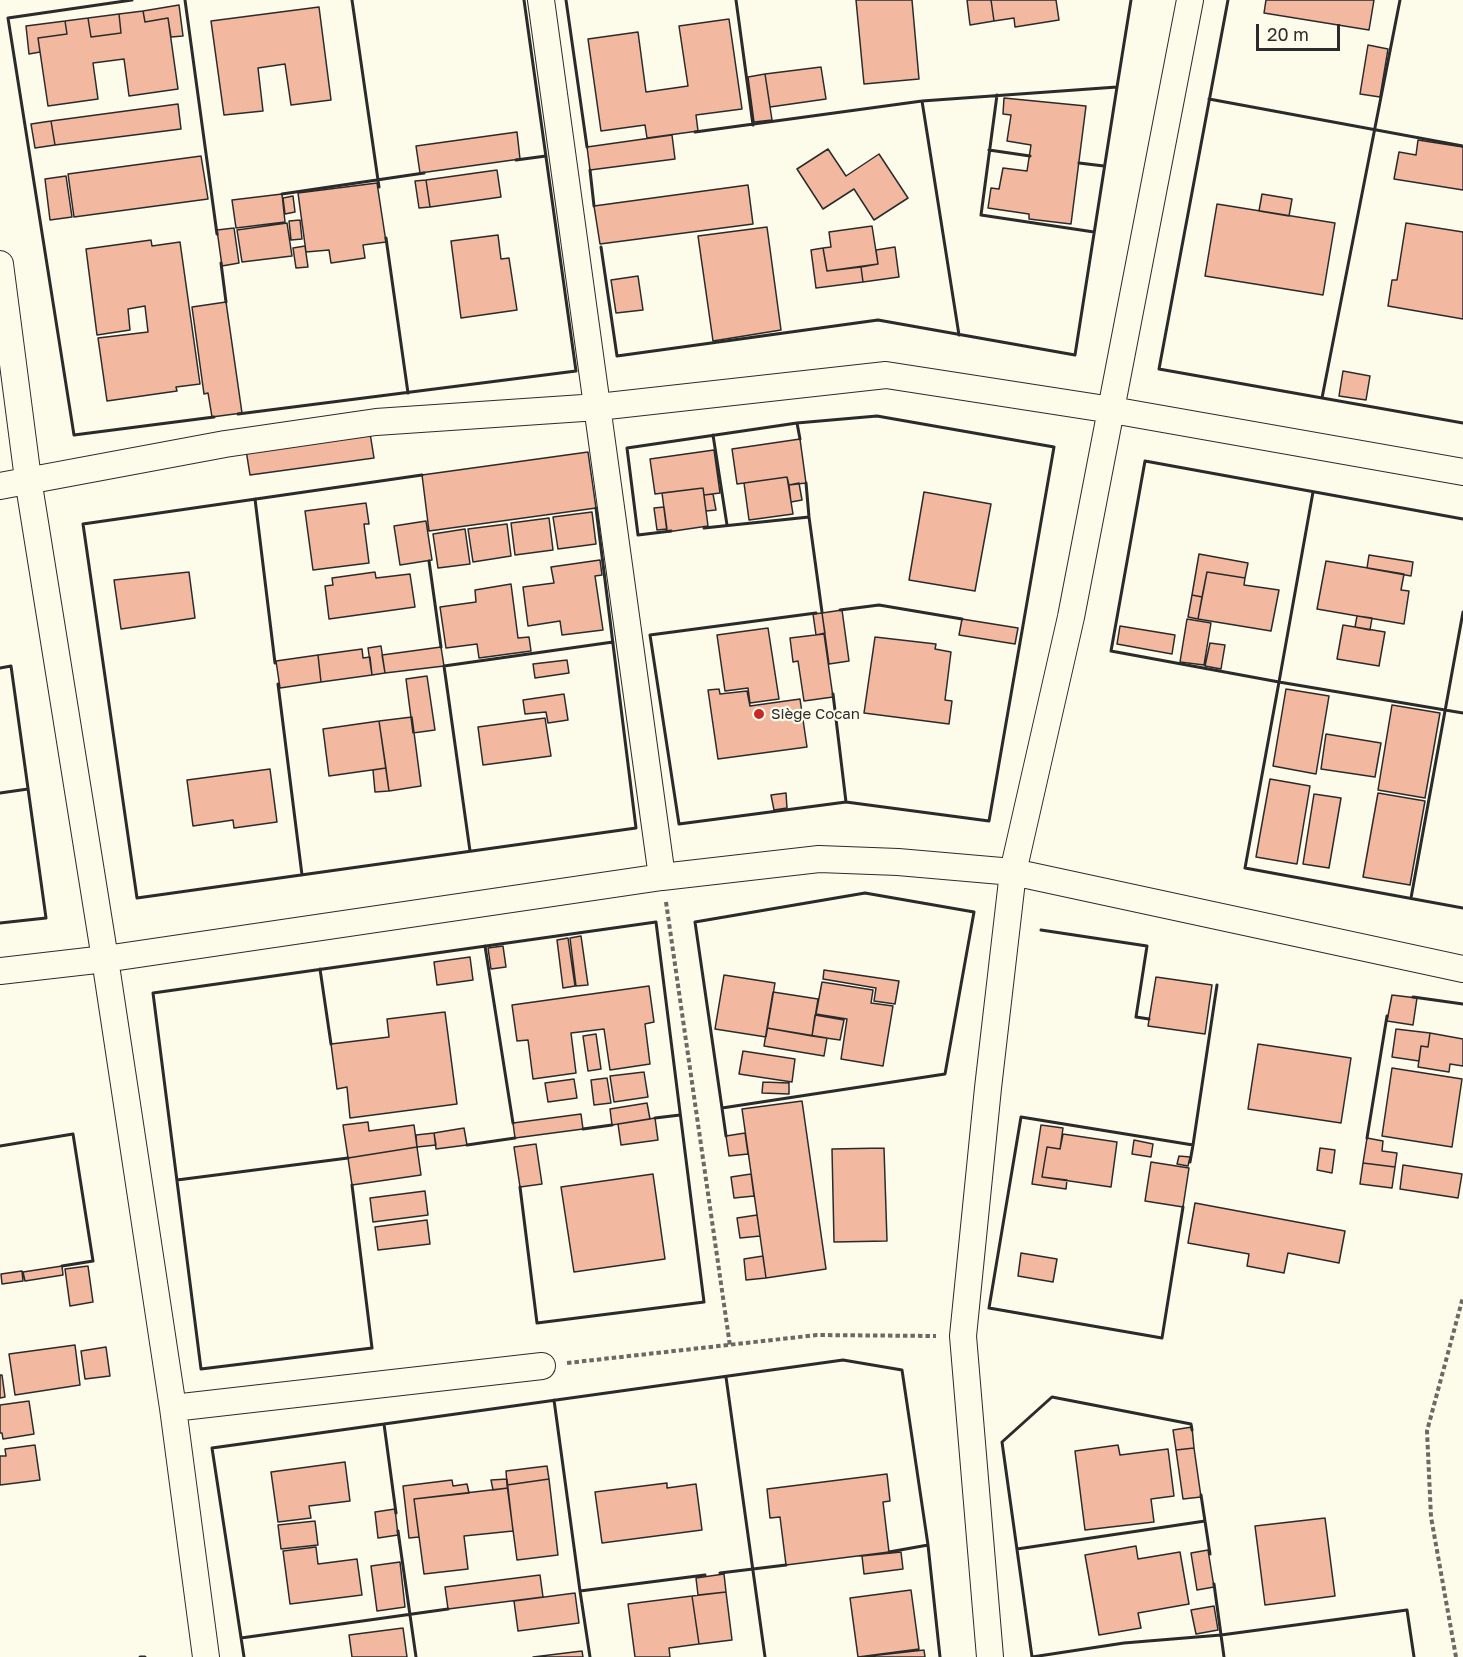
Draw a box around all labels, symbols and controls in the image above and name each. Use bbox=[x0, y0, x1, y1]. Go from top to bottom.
scale bar bbox=[1259, 12, 1343, 50]
text: 20 m bbox=[1267, 23, 1309, 45]
place label: Siège Cocan bbox=[771, 705, 860, 723]
marker: Siège Cocan bbox=[752, 707, 766, 721]

